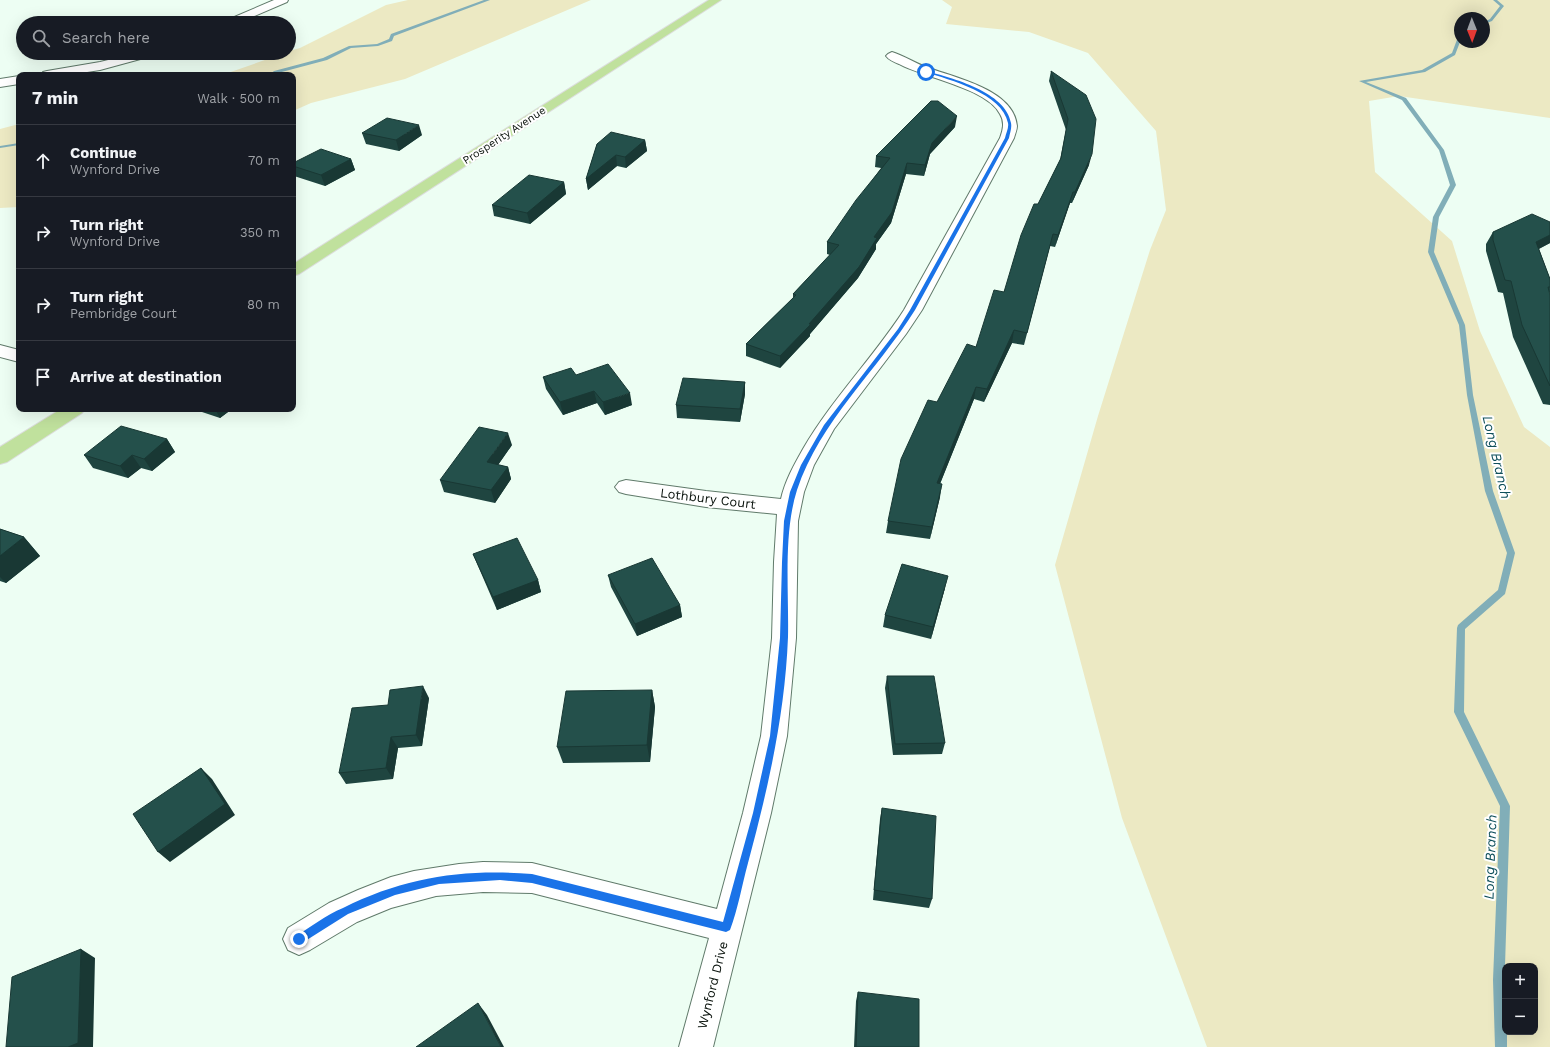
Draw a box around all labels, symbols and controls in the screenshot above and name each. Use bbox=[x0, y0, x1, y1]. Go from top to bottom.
north arrow bbox=[1454, 12, 1490, 48]
search box bbox=[16, 16, 296, 60]
icon: search bbox=[30, 27, 52, 49]
text: Search here bbox=[62, 29, 150, 47]
route start bbox=[917, 63, 935, 81]
text: 7 min bbox=[32, 88, 78, 108]
text: Walk · 500 m bbox=[197, 91, 280, 106]
street label: Prosperity Avenue bbox=[460, 104, 548, 167]
text: Continue bbox=[70, 144, 137, 162]
icon: ahead bbox=[32, 150, 54, 172]
text: 70 m bbox=[248, 153, 280, 168]
text: Wynford Drive bbox=[70, 162, 160, 177]
text: Turn right bbox=[70, 216, 143, 234]
icon: right bbox=[32, 222, 54, 244]
text: 350 m bbox=[240, 225, 280, 240]
text: Wynford Drive bbox=[70, 234, 160, 249]
text: Turn right bbox=[70, 288, 143, 306]
icon: right bbox=[32, 294, 54, 316]
text: 80 m bbox=[247, 297, 280, 312]
text: Pembridge Court bbox=[70, 306, 177, 321]
icon: arrive bbox=[32, 366, 54, 388]
text: Arrive at destination bbox=[70, 368, 222, 386]
water label: Long Branch bbox=[1480, 414, 1514, 500]
street label: Lothbury Court bbox=[659, 485, 757, 512]
water label: Long Branch bbox=[1481, 814, 1499, 900]
route end bbox=[290, 930, 308, 948]
street label: Wynford Drive bbox=[694, 940, 731, 1031]
map controls bbox=[1502, 963, 1538, 1035]
button: + bbox=[1502, 963, 1538, 999]
button: − bbox=[1502, 999, 1538, 1035]

